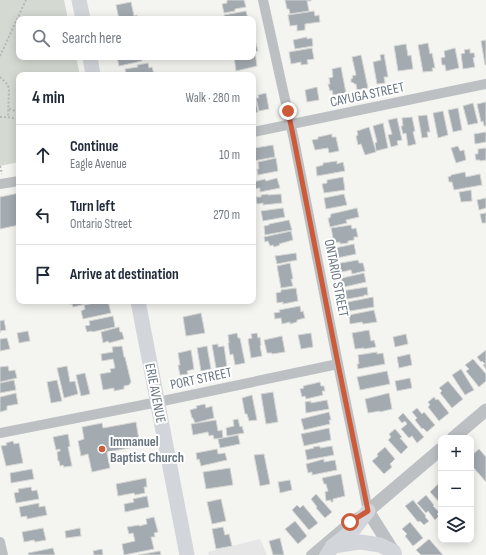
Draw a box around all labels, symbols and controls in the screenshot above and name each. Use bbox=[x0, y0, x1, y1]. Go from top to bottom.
search box bbox=[16, 16, 256, 60]
icon: search bbox=[30, 27, 52, 49]
text: Search here bbox=[62, 29, 122, 48]
street label: CAYUGA STREET bbox=[328, 78, 406, 111]
text: 4 min bbox=[32, 88, 65, 108]
text: Walk · 280 m bbox=[186, 90, 240, 106]
route end bbox=[279, 102, 297, 120]
text: Continue bbox=[70, 137, 119, 156]
icon: ahead bbox=[32, 144, 54, 166]
text: 10 m bbox=[219, 147, 240, 163]
text: Eagle Avenue bbox=[70, 156, 127, 172]
text: Turn left bbox=[70, 197, 115, 216]
icon: left bbox=[32, 204, 54, 226]
text: 270 m bbox=[213, 207, 240, 223]
text: Ontario Street bbox=[70, 216, 132, 232]
street label: ONTARIO STREET bbox=[321, 238, 352, 319]
icon: arrive bbox=[32, 264, 54, 286]
text: Arrive at destination bbox=[70, 265, 179, 284]
street label: ERIE AVENUE bbox=[141, 362, 170, 425]
street label: PORT STREET bbox=[169, 364, 234, 393]
place label: Immanuel Baptist Church bbox=[110, 433, 184, 466]
map controls bbox=[438, 435, 474, 543]
button: + bbox=[438, 435, 474, 471]
marker: Immanuel Baptist Church bbox=[97, 444, 107, 454]
button: − bbox=[438, 471, 474, 507]
button: layers bbox=[438, 507, 474, 543]
route start bbox=[341, 513, 359, 531]

